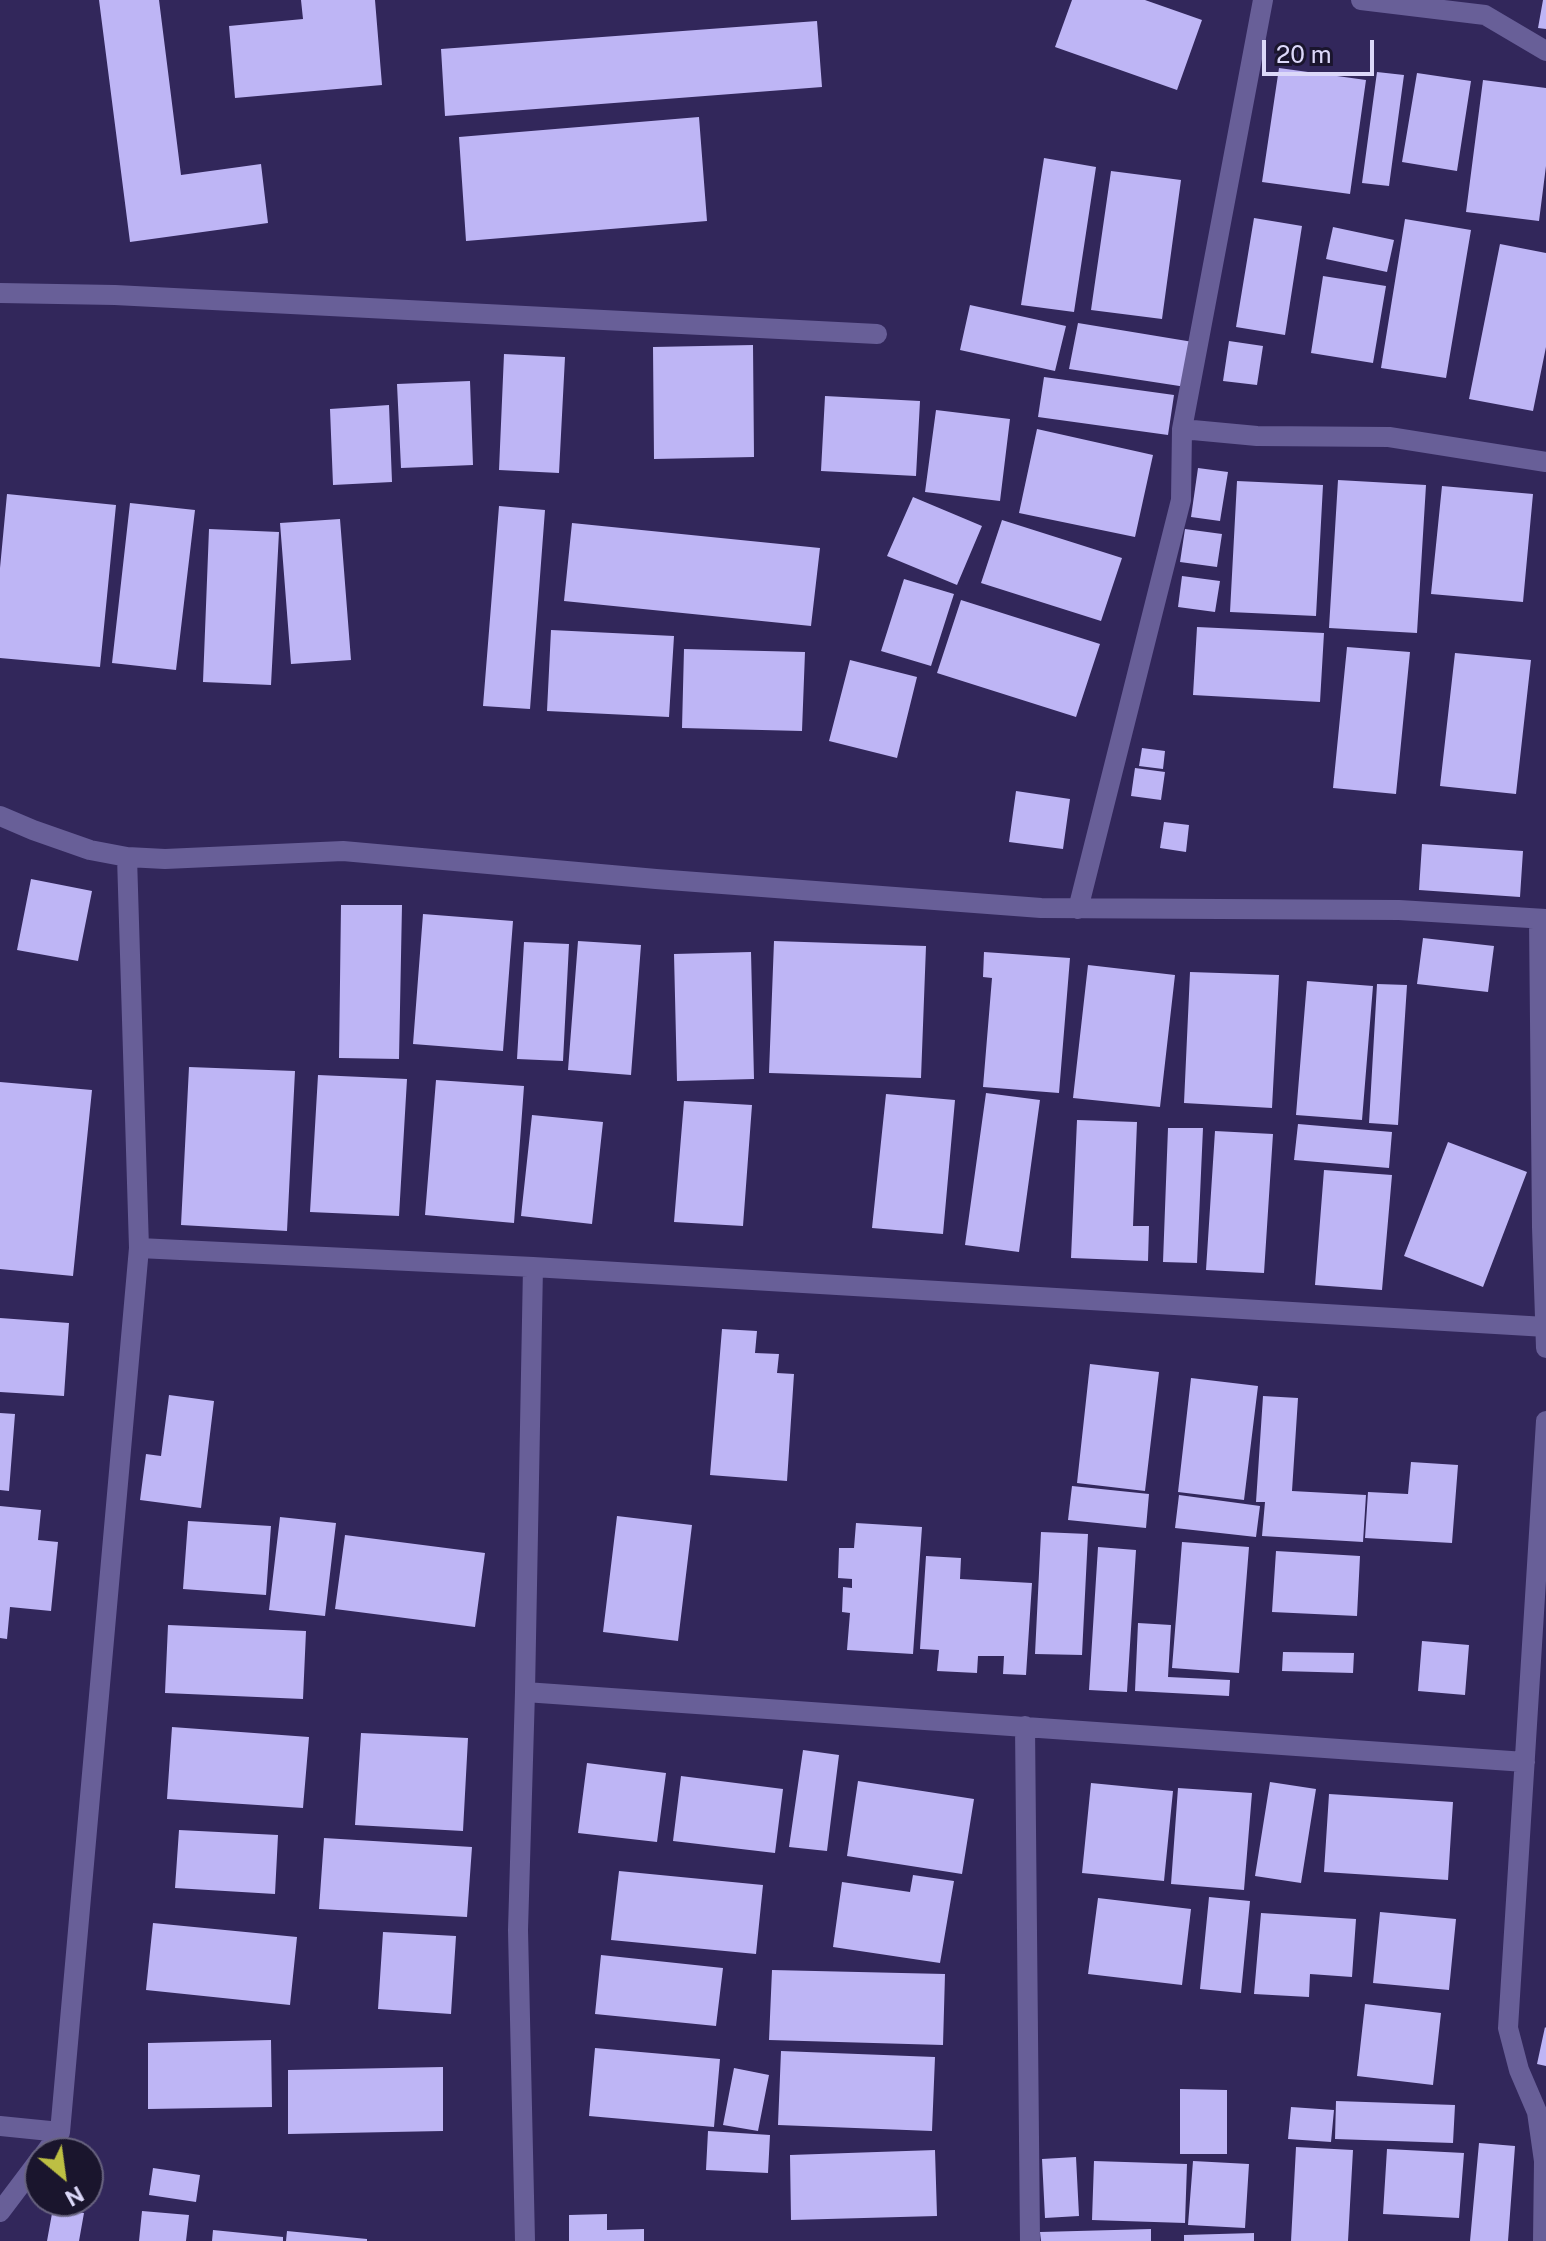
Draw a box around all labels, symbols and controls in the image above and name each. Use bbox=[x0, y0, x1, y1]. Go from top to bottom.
scale bar bbox=[1266, 24, 1378, 74]
text: 20 m bbox=[1276, 40, 1332, 68]
north arrow bbox=[24, 2137, 104, 2217]
text: N bbox=[61, 2181, 88, 2212]

